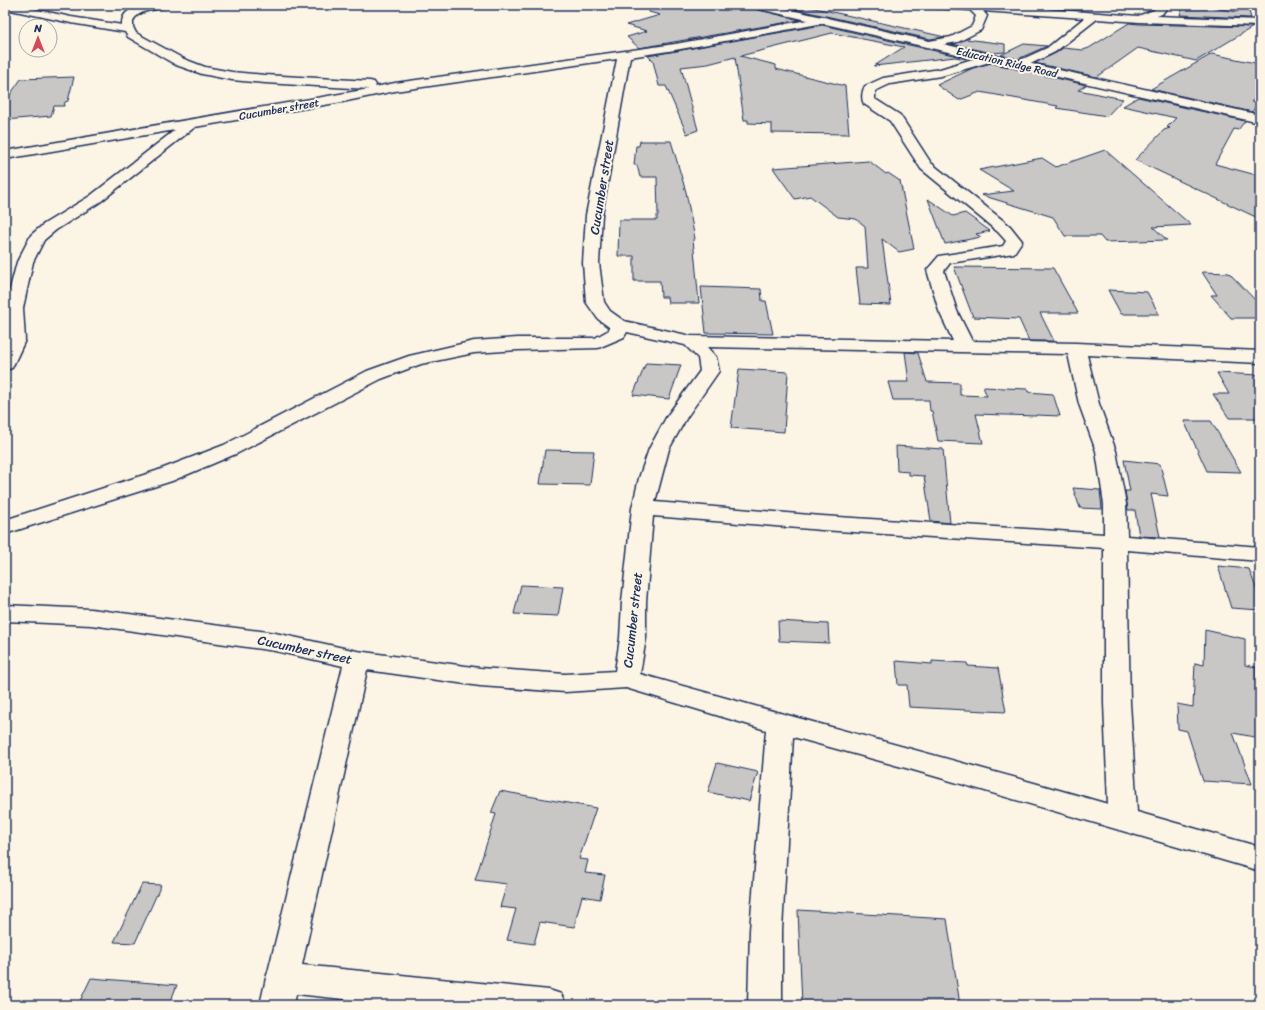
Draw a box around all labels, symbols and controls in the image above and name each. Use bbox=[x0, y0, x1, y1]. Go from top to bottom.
north arrow bbox=[18, 18, 58, 58]
text: N bbox=[33, 19, 42, 38]
street label: Education Ridge Road bbox=[954, 42, 1061, 84]
street label: Cucumber street bbox=[237, 93, 321, 126]
street label: Cucumber street bbox=[583, 138, 620, 236]
street label: Cucumber street bbox=[616, 571, 649, 669]
street label: Cucumber street bbox=[256, 628, 355, 671]

